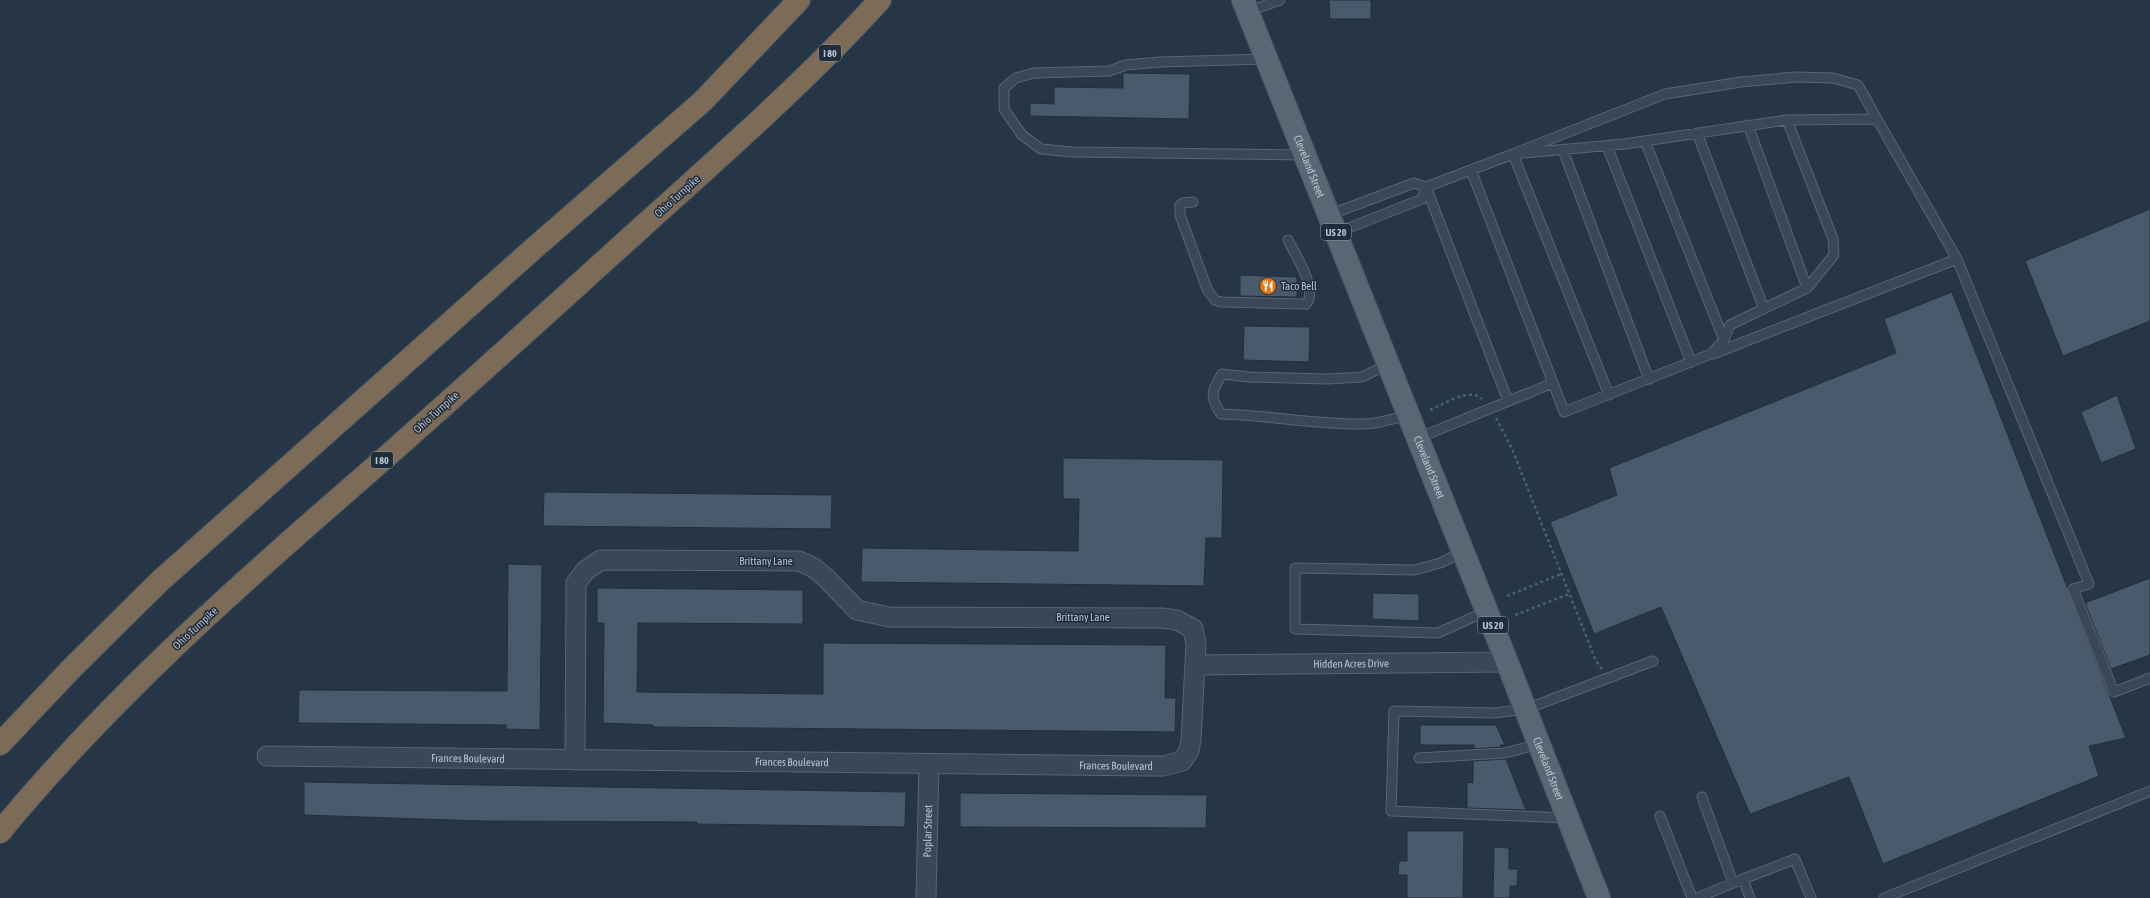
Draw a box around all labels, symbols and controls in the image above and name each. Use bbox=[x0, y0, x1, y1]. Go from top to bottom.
road number: I 80 bbox=[819, 45, 841, 61]
street label: Cleveland Street bbox=[1291, 133, 1327, 199]
street label: Ohio Turnpike bbox=[652, 173, 702, 219]
road number: US 20 bbox=[1321, 224, 1351, 240]
restaurant icon: Taco Bell bbox=[1258, 276, 1278, 296]
place label: Taco Bell bbox=[1281, 280, 1317, 292]
street label: Ohio Turnpike bbox=[411, 389, 461, 435]
street label: Cleveland Street bbox=[1411, 434, 1447, 500]
road number: I 80 bbox=[371, 452, 393, 468]
street label: Brittany Lane bbox=[739, 555, 793, 567]
street label: Ohio Turnpike bbox=[170, 604, 220, 652]
street label: Brittany Lane bbox=[1056, 611, 1110, 623]
road number: US 20 bbox=[1478, 617, 1508, 633]
street label: Hidden Acres Drive bbox=[1313, 657, 1389, 670]
street label: Cleveland Street bbox=[1531, 735, 1566, 802]
street label: Frances Boulevard bbox=[431, 752, 505, 765]
street label: Frances Boulevard bbox=[755, 756, 829, 768]
street label: Frances Boulevard bbox=[1079, 759, 1153, 772]
street label: Poplar Street bbox=[921, 805, 934, 857]

